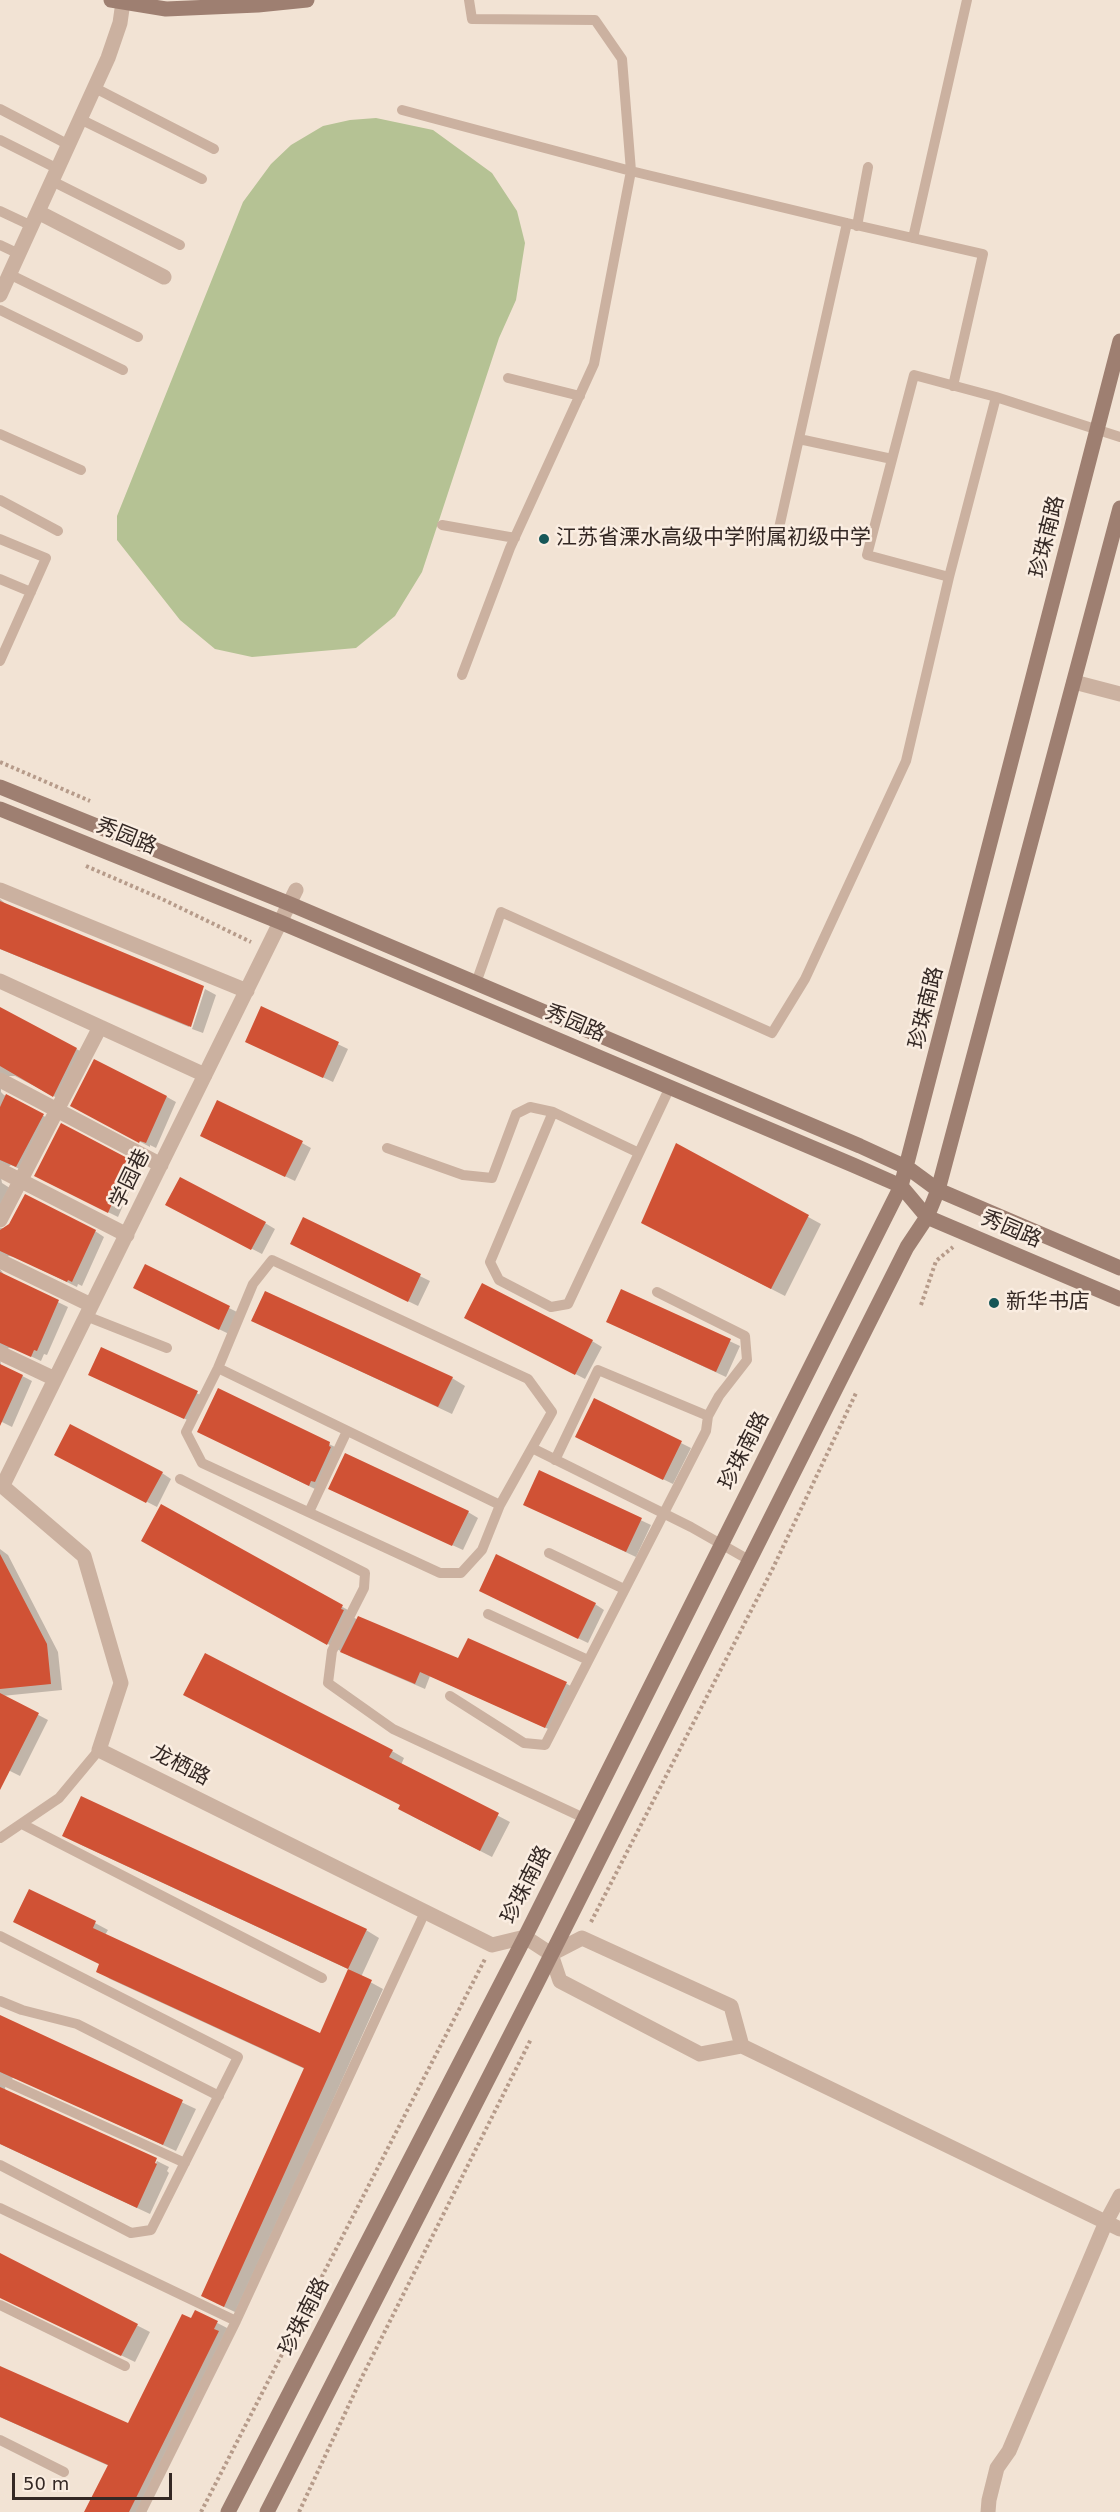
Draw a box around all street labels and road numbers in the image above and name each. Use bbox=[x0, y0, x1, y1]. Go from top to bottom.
street label: 珍珠南路 bbox=[1026, 493, 1070, 581]
street label: 秀园路 bbox=[92, 814, 160, 860]
street label: 珍珠南路 bbox=[905, 964, 949, 1052]
street label: 秀园路 bbox=[541, 1000, 609, 1048]
street label: 学园巷 bbox=[106, 1145, 156, 1213]
street label: 秀园路 bbox=[977, 1206, 1045, 1254]
street label: 珍珠南路 bbox=[715, 1408, 775, 1494]
street label: 龙栖路 bbox=[146, 1740, 214, 1792]
street label: 珍珠南路 bbox=[497, 1842, 557, 1928]
street label: 珍珠南路 bbox=[275, 2274, 335, 2360]

